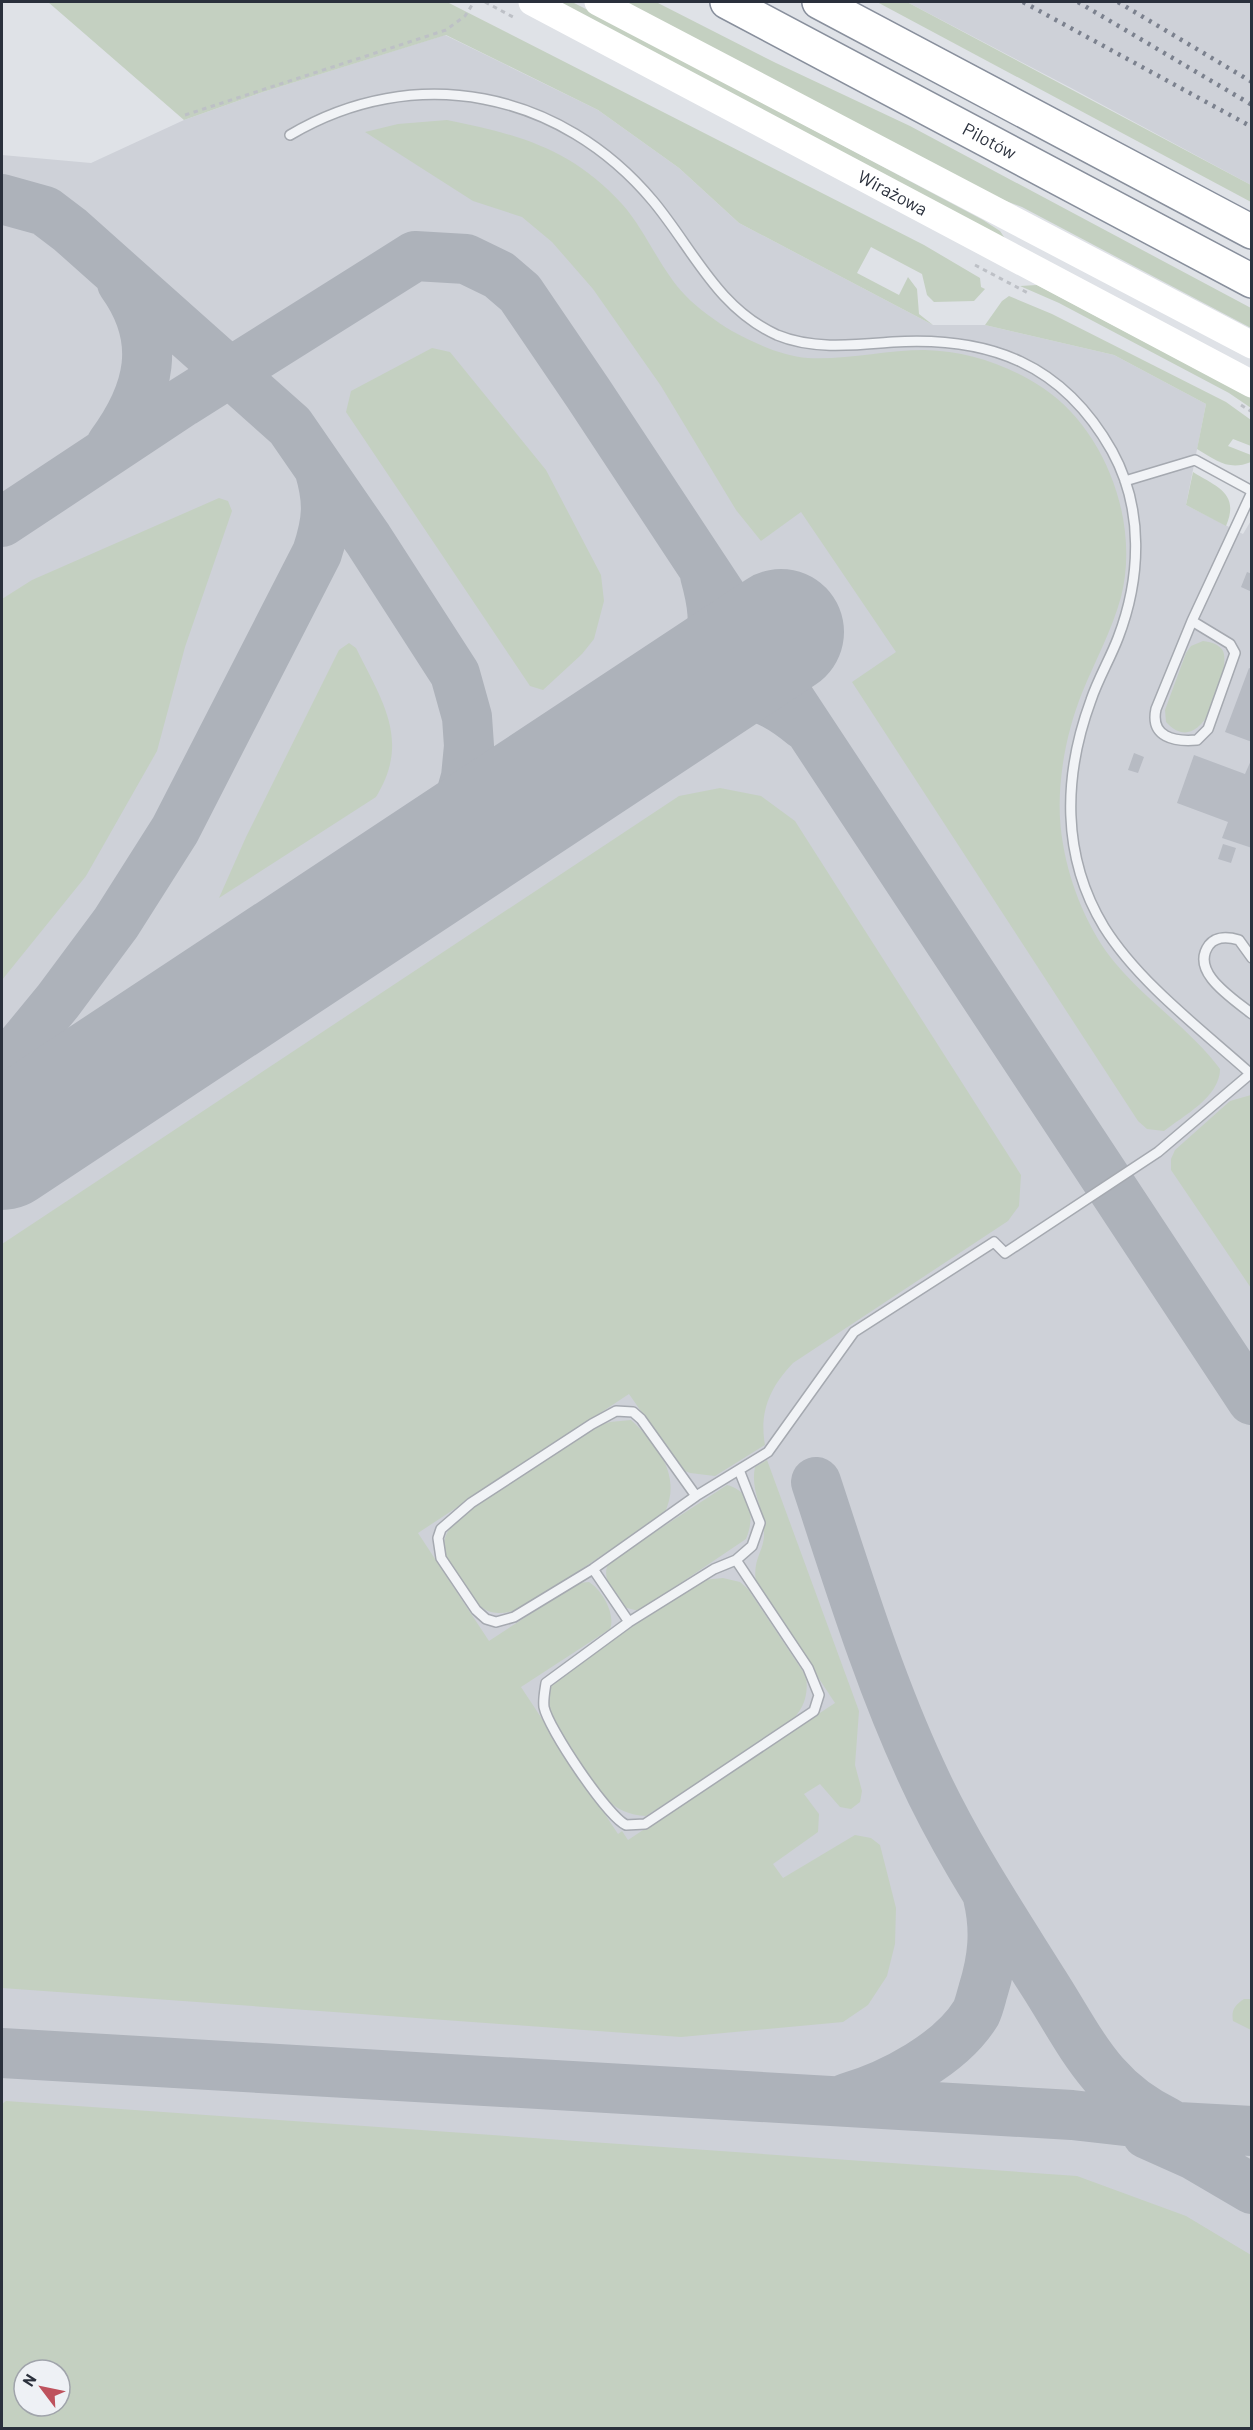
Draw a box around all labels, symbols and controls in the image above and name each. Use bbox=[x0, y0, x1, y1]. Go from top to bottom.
street label: Pilotów bbox=[959, 117, 1020, 164]
street label: Wirażowa bbox=[854, 165, 931, 220]
north arrow bbox=[12, 2358, 72, 2418]
text: N bbox=[18, 2370, 40, 2389]

